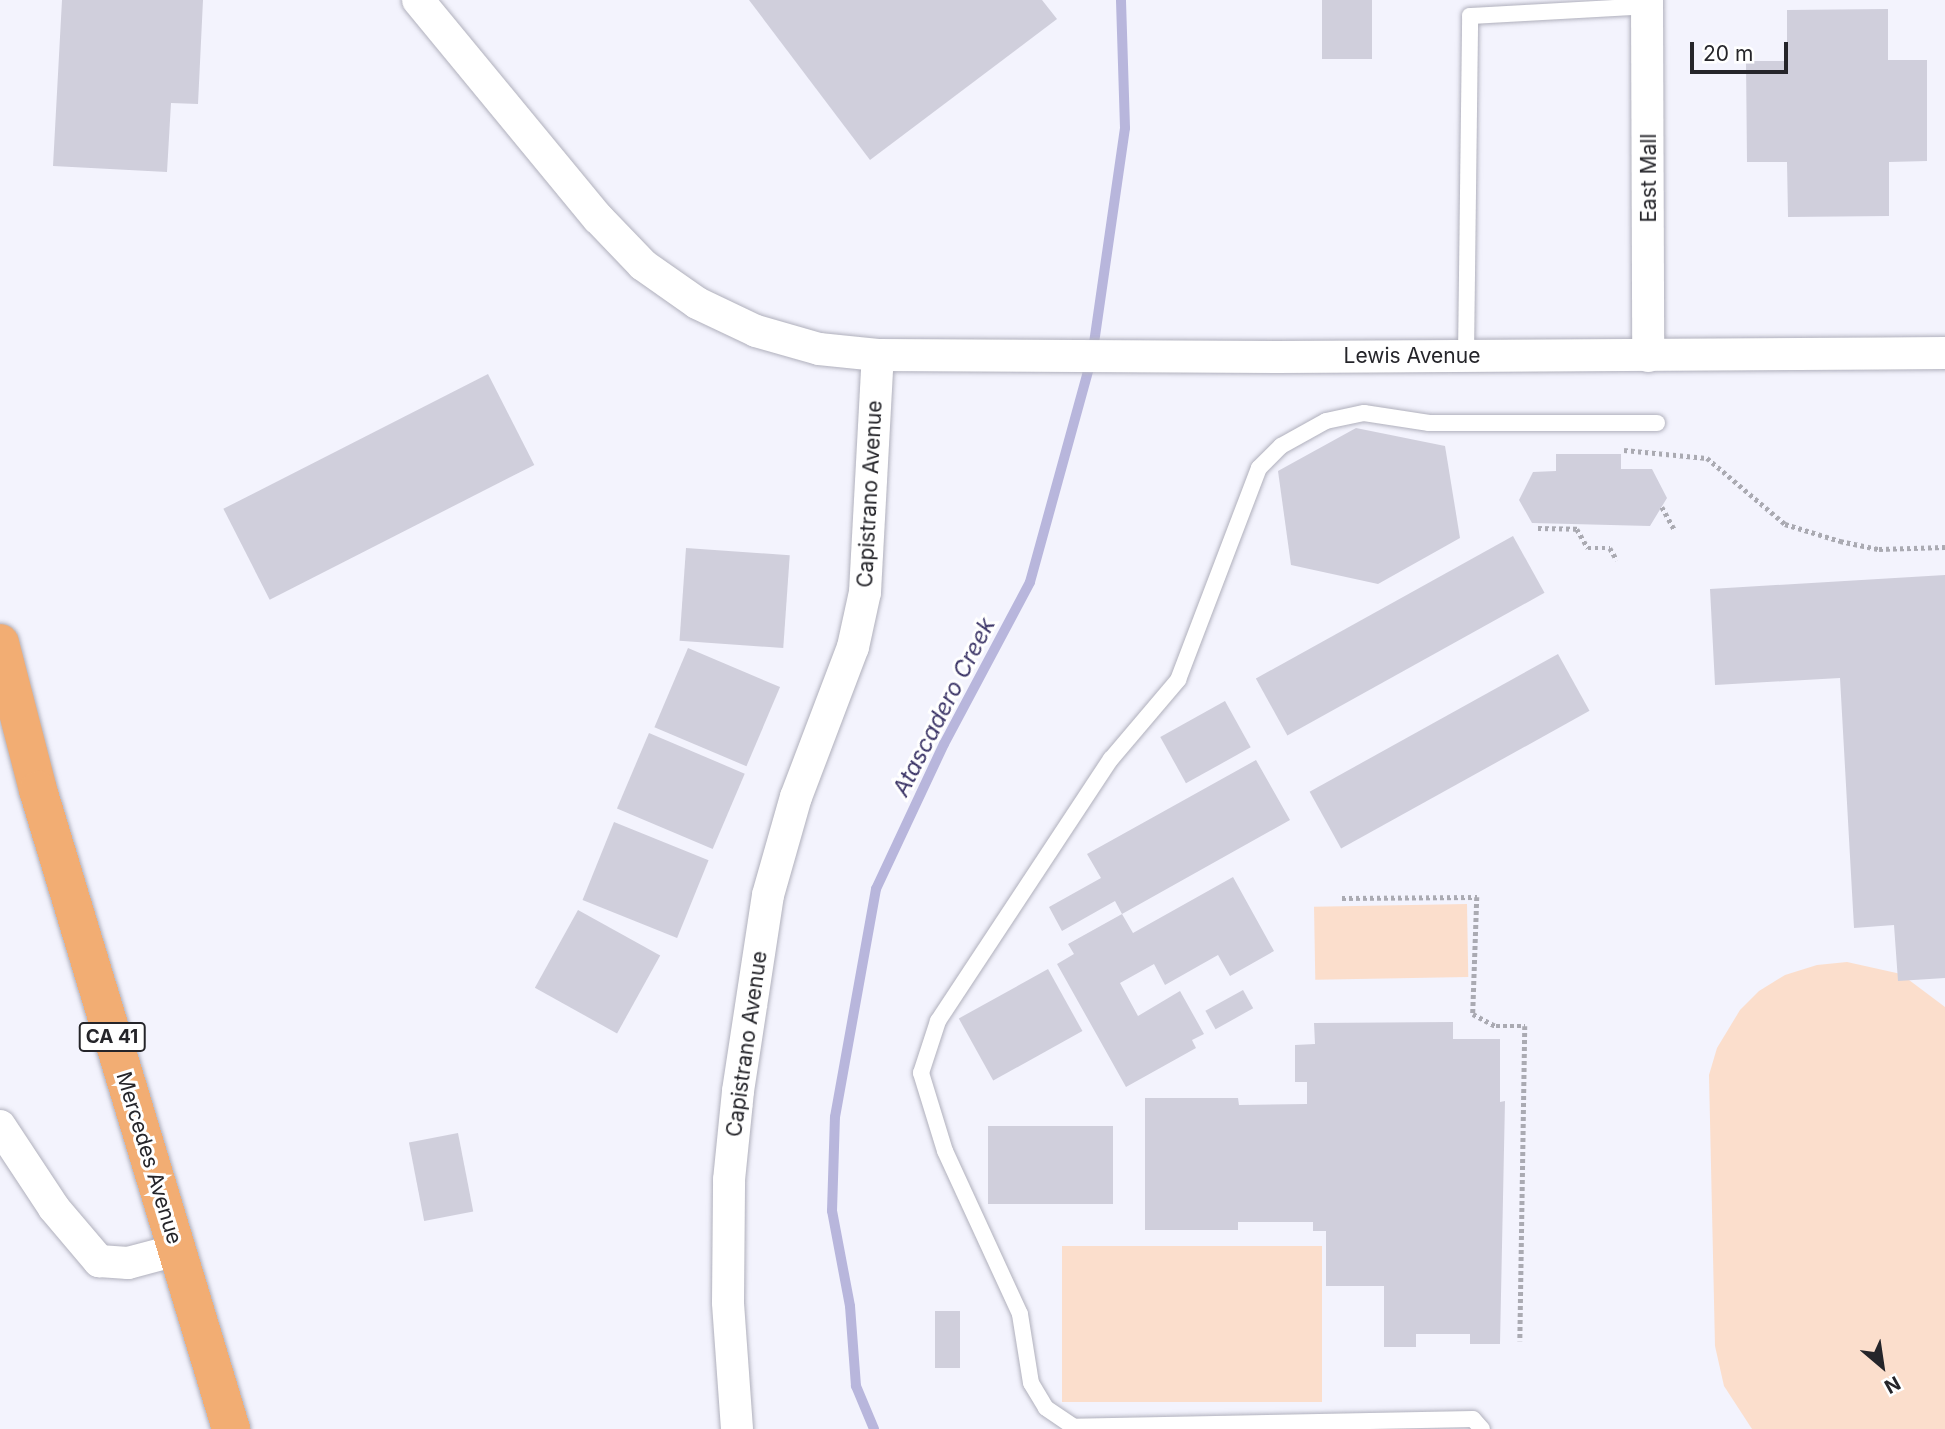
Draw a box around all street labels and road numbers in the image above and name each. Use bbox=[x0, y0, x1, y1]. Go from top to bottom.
street label: East Mall bbox=[1636, 133, 1662, 223]
street label: Lewis Avenue bbox=[1344, 343, 1480, 369]
street label: Capistrano Avenue bbox=[853, 400, 887, 588]
street label: Capistrano Avenue bbox=[721, 949, 773, 1139]
road number: CA 41 bbox=[77, 1021, 147, 1052]
street label: Mercedes Avenue bbox=[111, 1069, 187, 1247]

